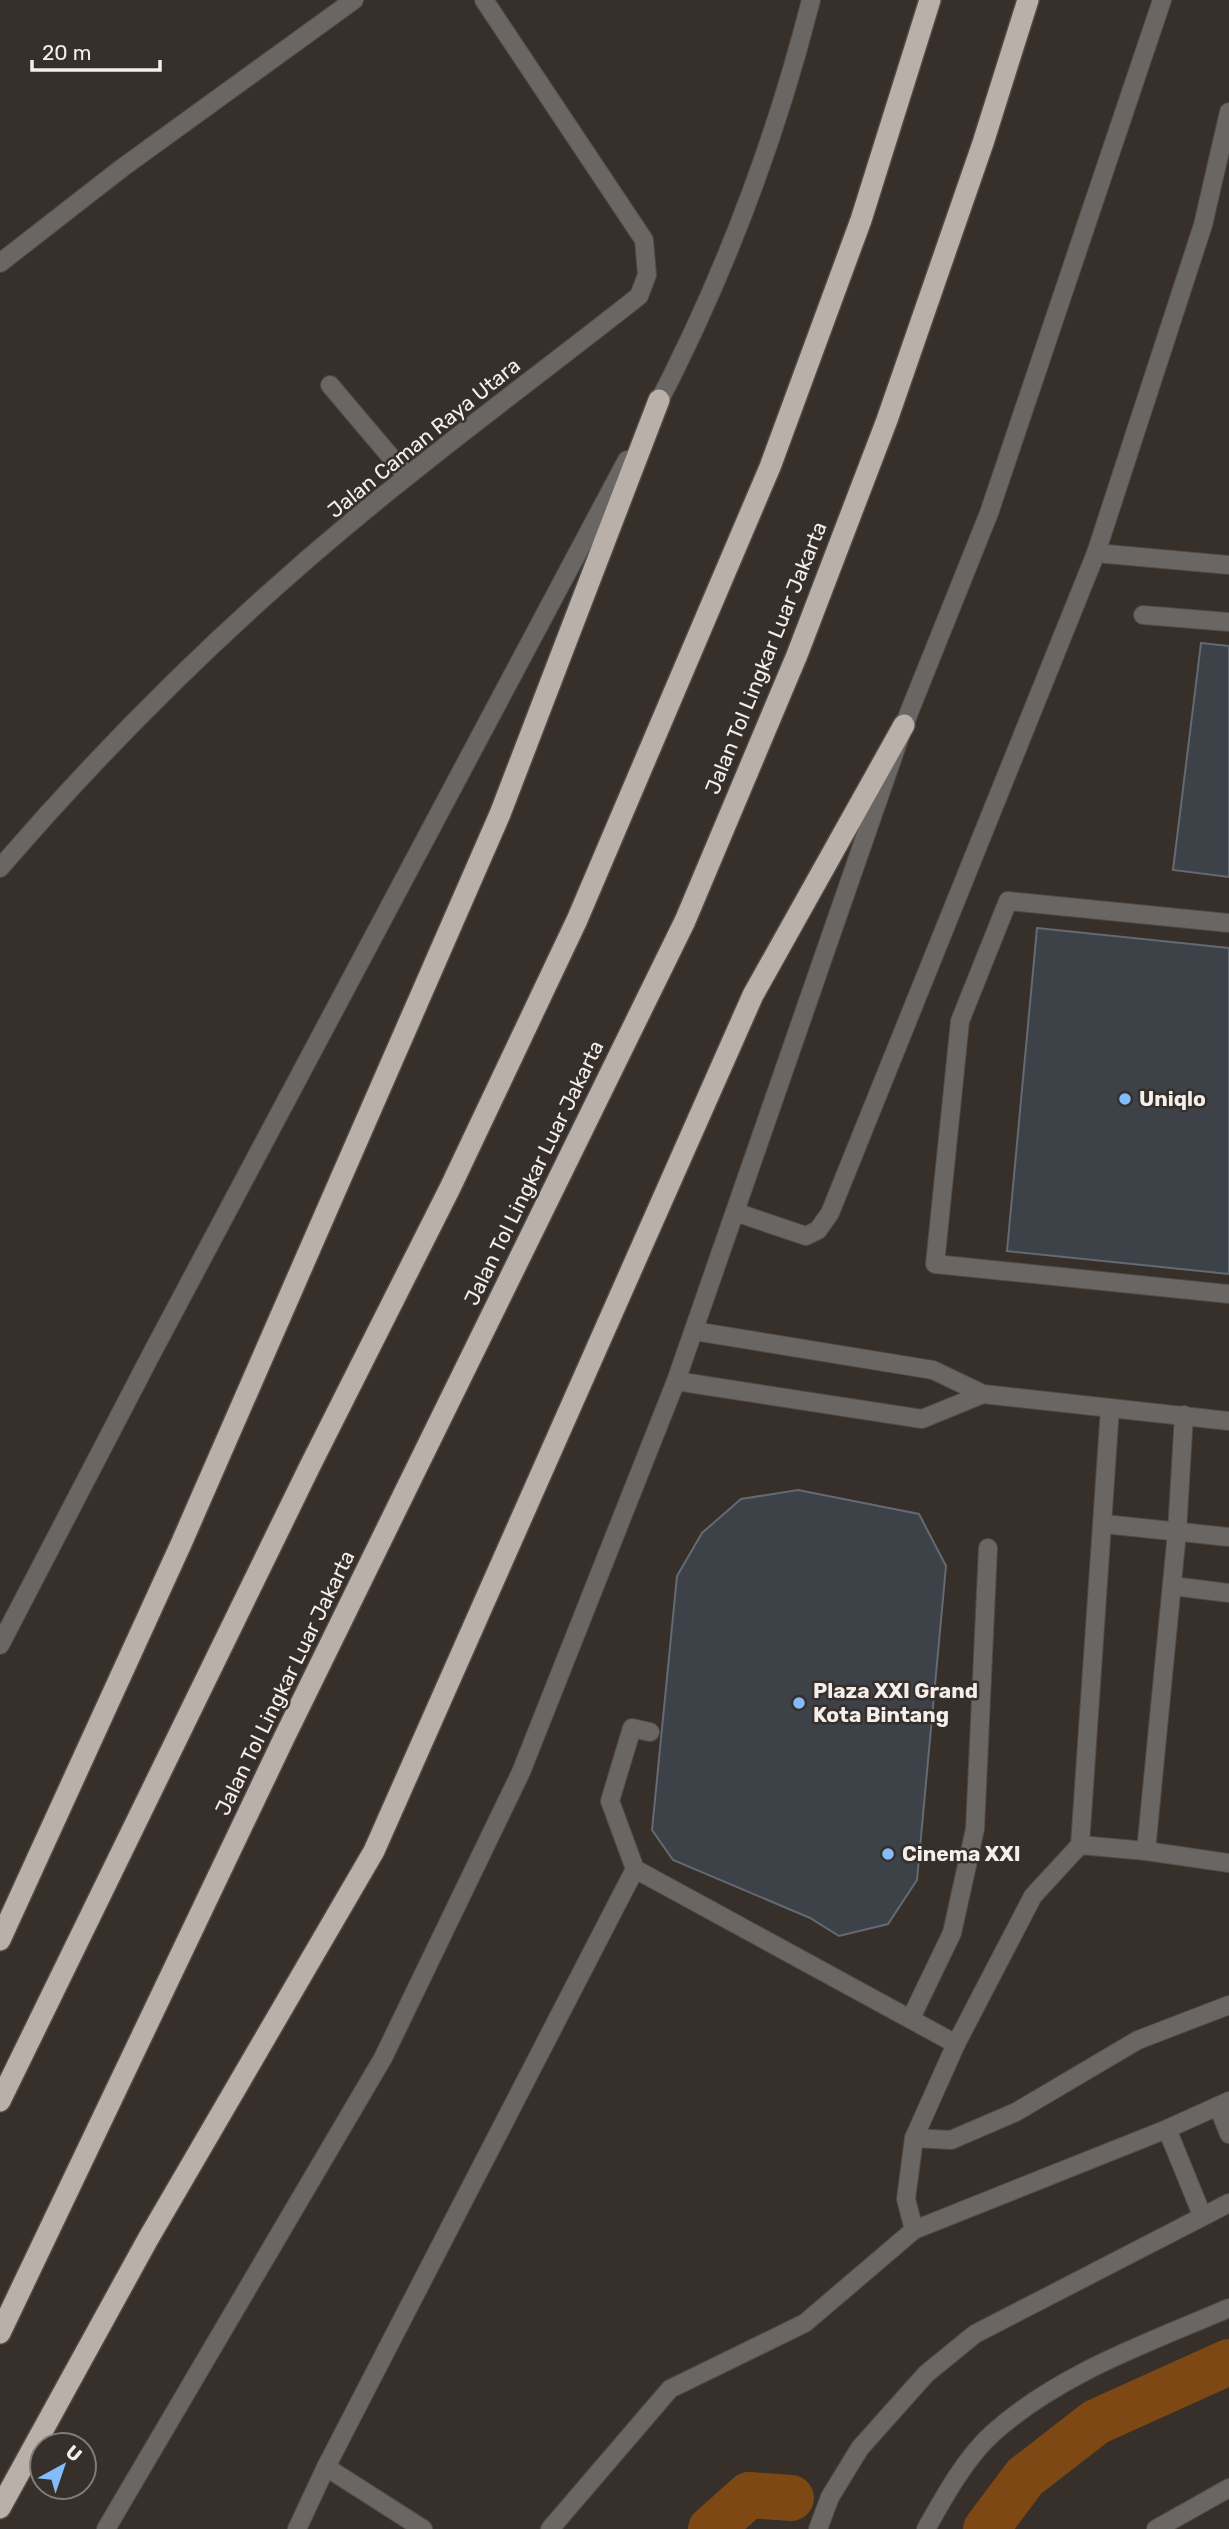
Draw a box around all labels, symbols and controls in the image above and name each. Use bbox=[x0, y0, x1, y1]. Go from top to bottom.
scale bar bbox=[32, 28, 159, 72]
text: 20 m bbox=[42, 40, 91, 65]
street label: Jalan Caman Raya Utara bbox=[323, 352, 525, 523]
street label: Jalan Tol Lingkar Luar Jakarta bbox=[699, 518, 832, 798]
street label: Jalan Tol Lingkar Luar Jakarta bbox=[458, 1036, 609, 1309]
place label: Uniqlo bbox=[1139, 1086, 1206, 1111]
marker: Uniqlo bbox=[1117, 1091, 1133, 1107]
street label: Jalan Tol Lingkar Luar Jakarta bbox=[209, 1546, 360, 1819]
place label: Plaza XXI Grand Kota Bintang bbox=[813, 1678, 978, 1727]
marker: Plaza XXI Grand Kota Bintang bbox=[791, 1695, 807, 1711]
place label: Cinema XXI bbox=[902, 1841, 1021, 1866]
marker: Cinema XXI bbox=[880, 1846, 896, 1862]
north arrow bbox=[28, 2431, 98, 2501]
text: U bbox=[61, 2440, 86, 2467]

